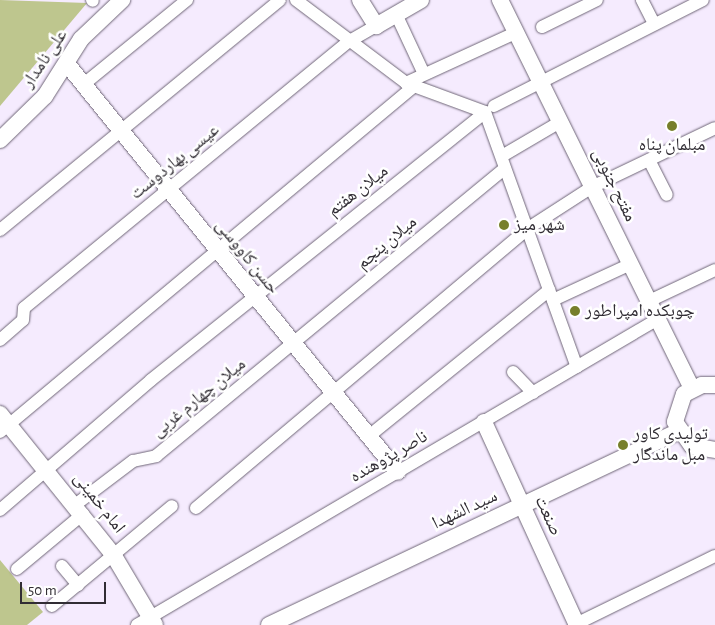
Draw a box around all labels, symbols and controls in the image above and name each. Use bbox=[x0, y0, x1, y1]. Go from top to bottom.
street label: علی نامدار bbox=[18, 25, 72, 93]
street label: عیسی بهاردوست bbox=[126, 119, 224, 205]
marker: مبلمان پناه bbox=[666, 120, 678, 132]
place label: مبلمان پناه bbox=[639, 134, 705, 156]
street label: مفتح جنوبی bbox=[587, 145, 641, 225]
street label: میلان هفتم bbox=[323, 161, 393, 221]
street label: میلان پنجم bbox=[352, 212, 422, 274]
place label: شهر میز bbox=[514, 214, 565, 236]
street label: حسن کاووسی bbox=[210, 215, 284, 299]
marker: شهر میز bbox=[498, 219, 510, 231]
place label: چوبکده امپراطور bbox=[585, 300, 695, 322]
marker: چوبکده امپراطور bbox=[569, 305, 581, 317]
street label: میلان چهارم غربی bbox=[148, 354, 250, 442]
place label: تولیدی کاور مبل ماندگار bbox=[633, 424, 708, 466]
street label: ناصر پژوهنده bbox=[346, 426, 432, 488]
marker: تولیدی کاور مبل ماندگار bbox=[617, 439, 629, 451]
street label: امام خمینی bbox=[68, 468, 130, 538]
street label: سید الشهدا bbox=[429, 486, 501, 534]
street label: صنعت bbox=[529, 493, 567, 539]
scale bar bbox=[22, 572, 109, 604]
text: 50 m bbox=[28, 583, 57, 598]

